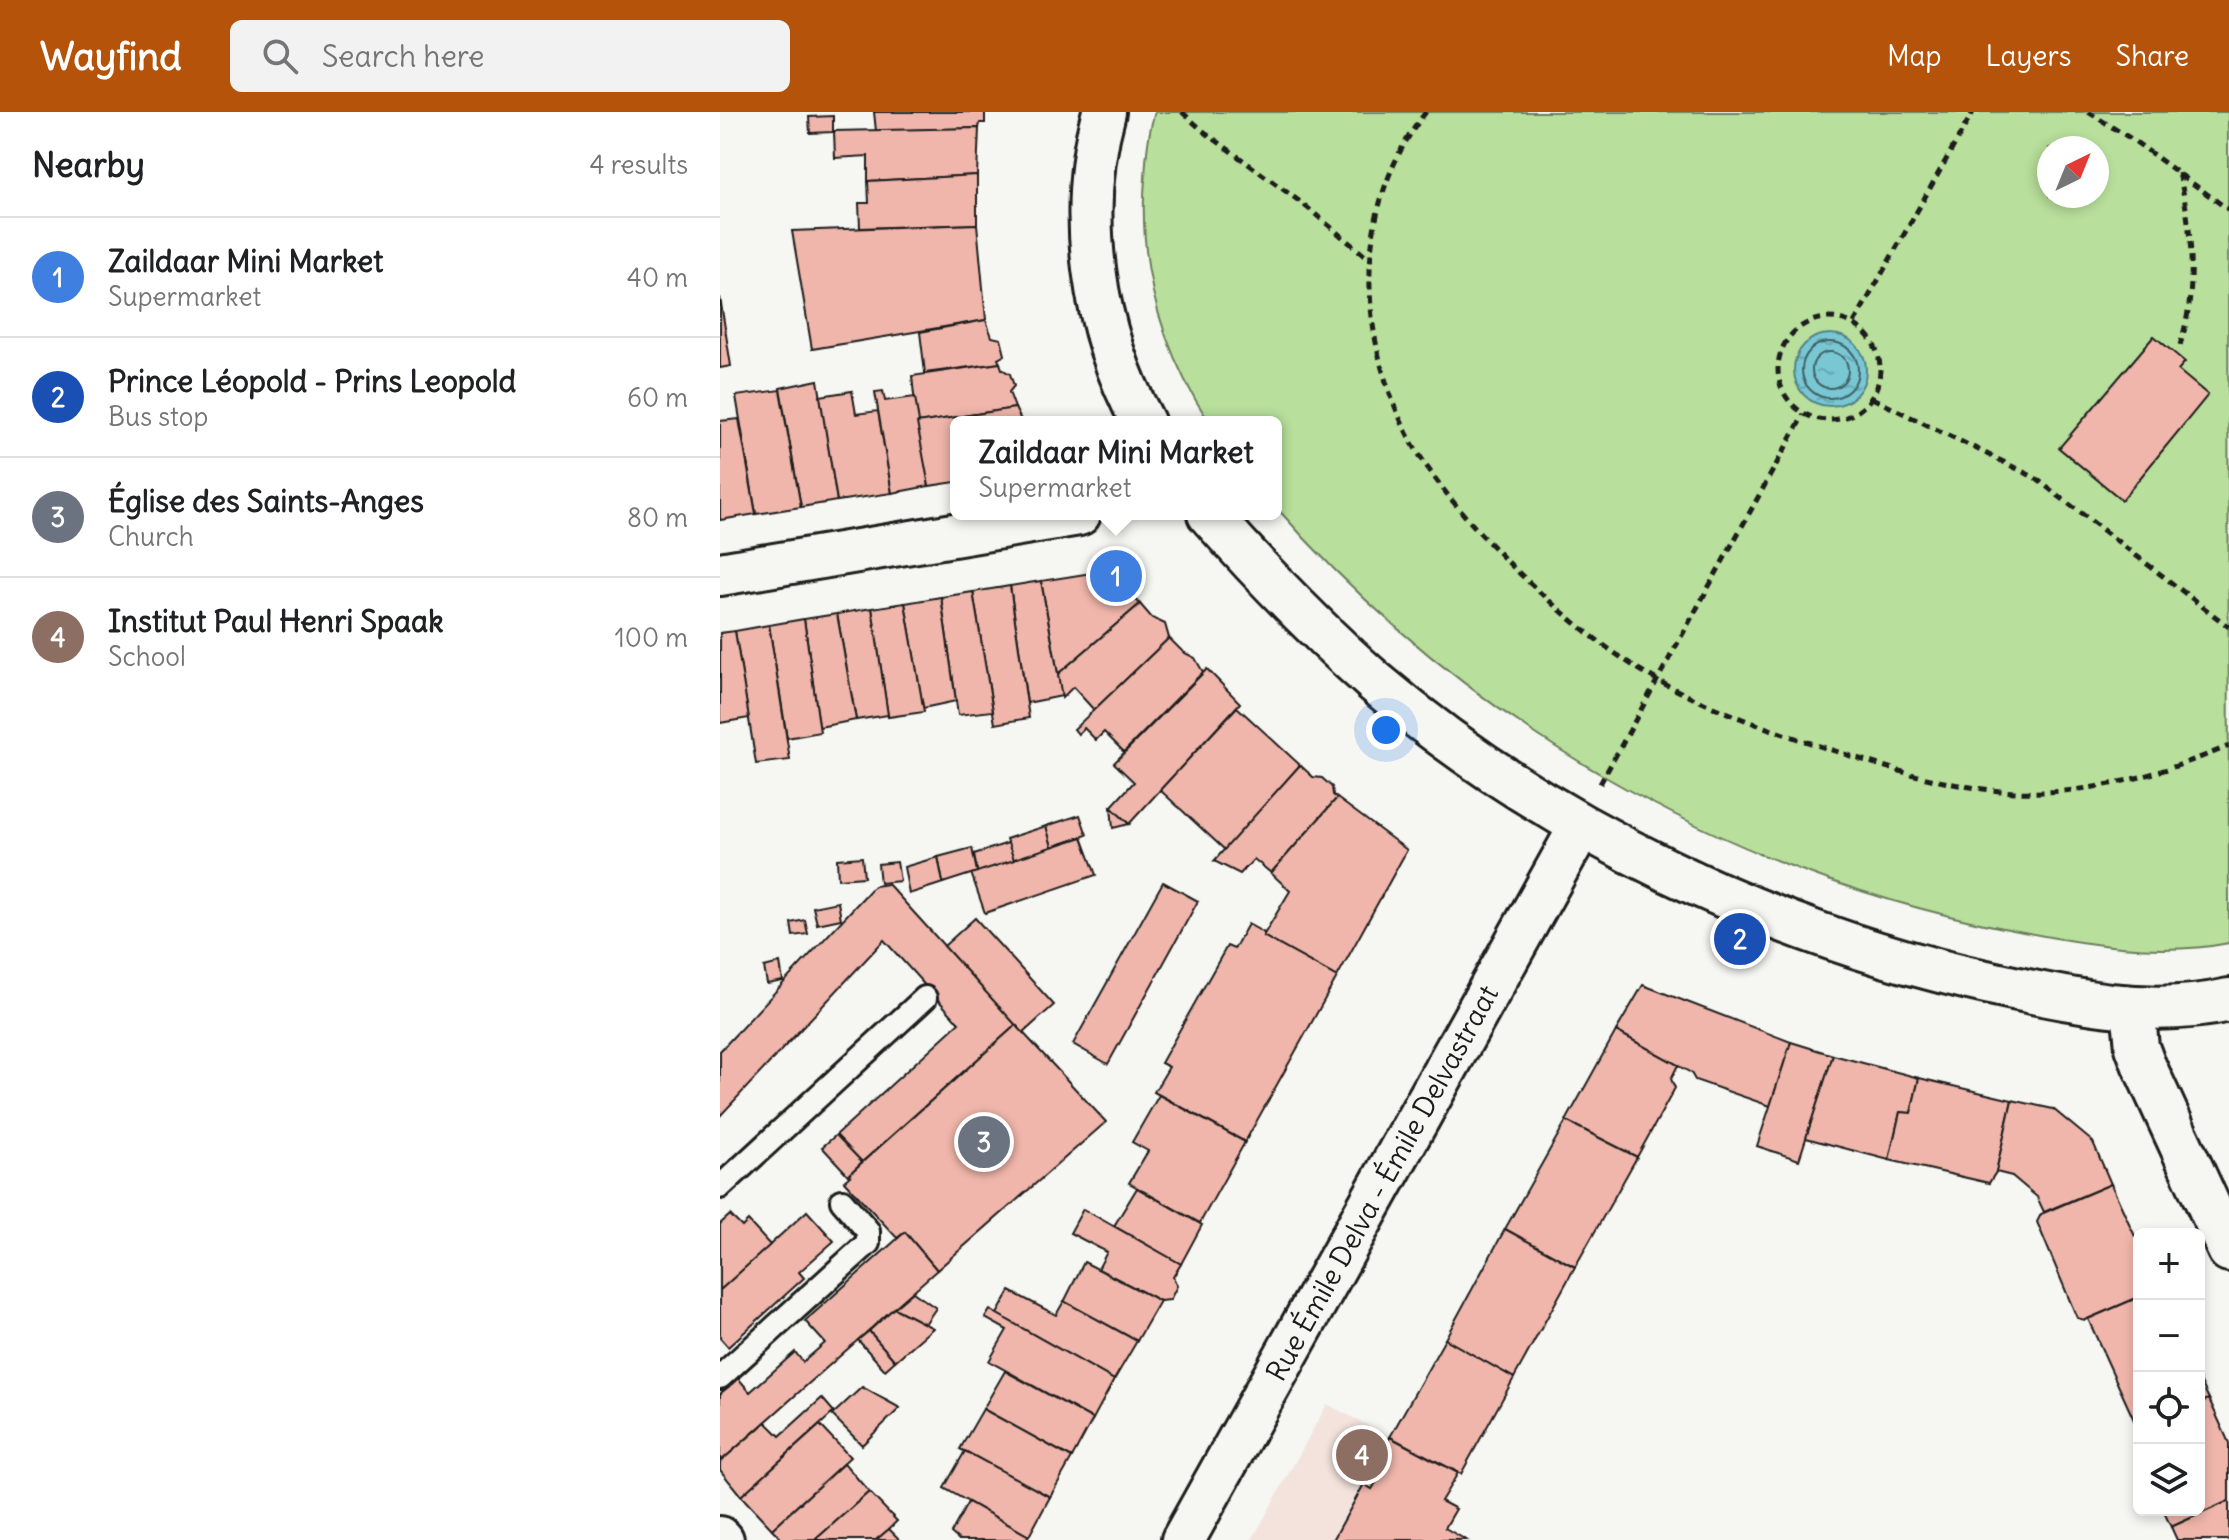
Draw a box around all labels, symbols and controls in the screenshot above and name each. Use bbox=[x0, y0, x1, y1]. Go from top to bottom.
search box bbox=[230, 20, 790, 92]
text: Wayfind bbox=[40, 33, 182, 80]
icon: search bbox=[258, 34, 302, 78]
text: Search here bbox=[322, 37, 484, 75]
text: Map bbox=[1887, 38, 1942, 74]
text: Layers bbox=[1986, 38, 2072, 74]
text: Share bbox=[2116, 38, 2189, 74]
north arrow bbox=[2037, 136, 2109, 208]
text: Nearby bbox=[32, 143, 145, 186]
text: 4 results bbox=[590, 148, 688, 181]
text: Zaildaar Mini Market bbox=[108, 242, 383, 280]
text: 1 bbox=[53, 261, 63, 294]
text: 40 m bbox=[627, 261, 688, 294]
text: Supermarket bbox=[108, 280, 261, 313]
text: Prince Léopold - Prins Leopold bbox=[108, 362, 516, 400]
text: 2 bbox=[51, 381, 65, 414]
text: 60 m bbox=[627, 381, 688, 414]
text: Bus stop bbox=[108, 400, 208, 433]
popup bbox=[950, 416, 1282, 520]
text: Zaildaar Mini Market bbox=[978, 433, 1254, 471]
text: Supermarket bbox=[978, 471, 1132, 504]
text: Église des Saints-Anges bbox=[108, 482, 424, 520]
text: 3 bbox=[51, 501, 65, 534]
text: 80 m bbox=[627, 501, 688, 534]
text: Church bbox=[108, 520, 194, 553]
pin: 1 bbox=[1090, 546, 1142, 606]
text: Institut Paul Henri Spaak bbox=[108, 602, 443, 640]
text: 4 bbox=[50, 621, 66, 654]
text: 100 m bbox=[614, 621, 688, 654]
text: School bbox=[108, 640, 186, 673]
your location bbox=[1366, 710, 1406, 750]
pin: 2 bbox=[1714, 909, 1766, 969]
street label: Rue Émile Delva - Émile Delvastraat bbox=[1257, 978, 1506, 1387]
pin: 3 bbox=[958, 1112, 1010, 1172]
map controls bbox=[2133, 1228, 2205, 1516]
button: + bbox=[2133, 1228, 2205, 1300]
button: − bbox=[2133, 1300, 2205, 1372]
button: locate bbox=[2133, 1372, 2205, 1444]
pin: 4 bbox=[1336, 1425, 1388, 1485]
button: layers bbox=[2133, 1444, 2205, 1516]

